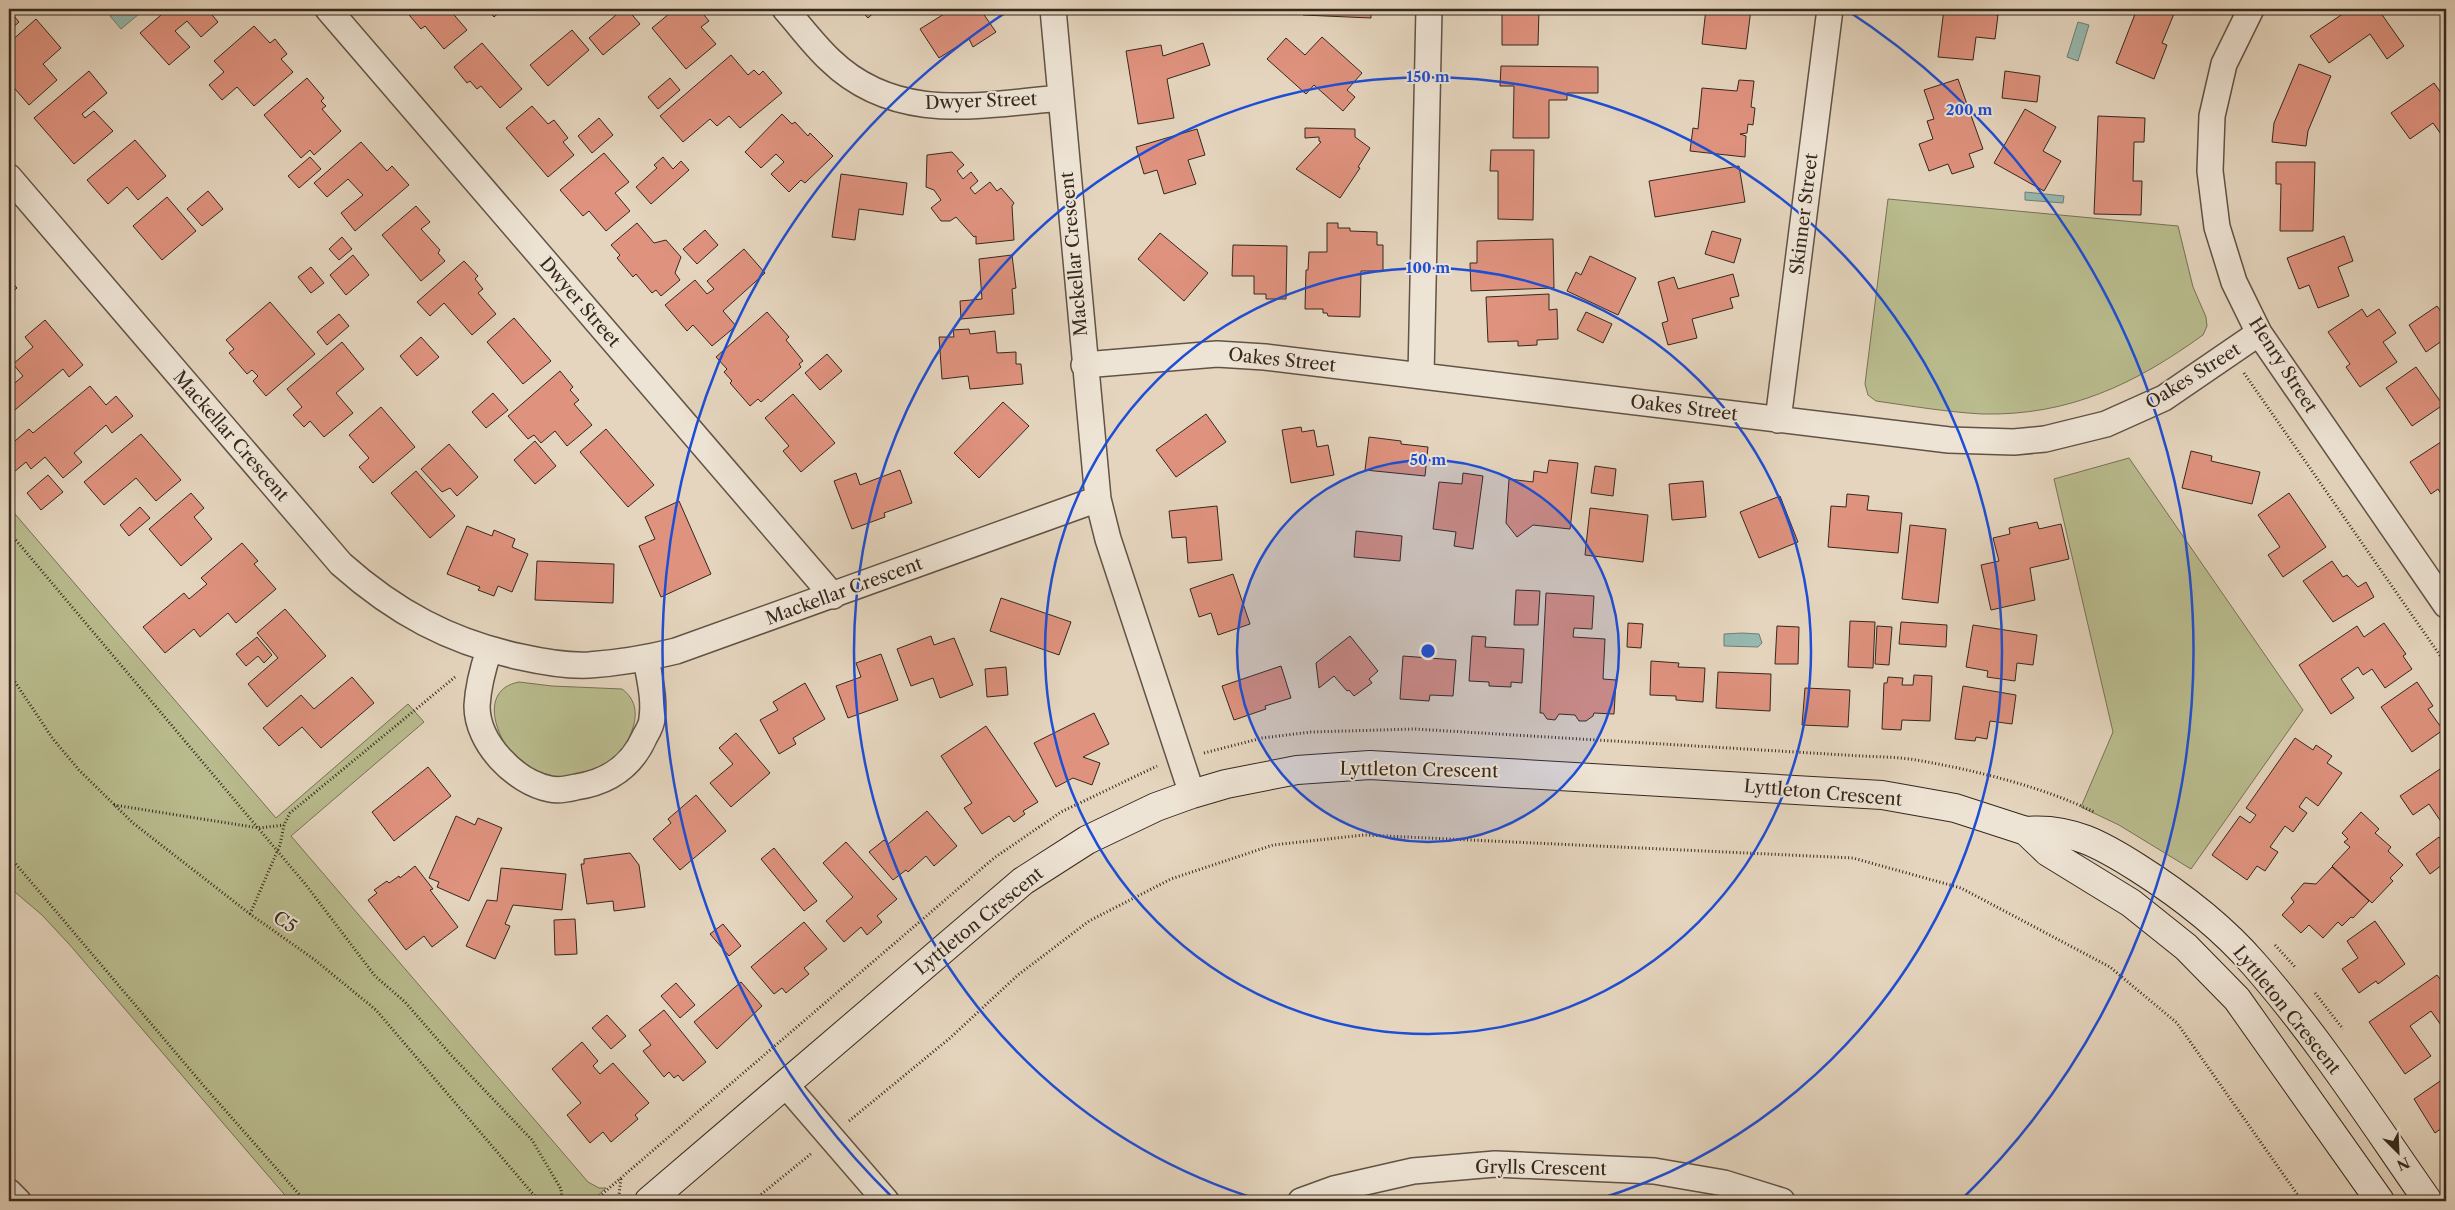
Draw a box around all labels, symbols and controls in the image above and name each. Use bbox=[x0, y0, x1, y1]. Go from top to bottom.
text: 150 m bbox=[1406, 67, 1450, 86]
street label: Dwyer Street bbox=[925, 88, 1038, 114]
text: 200 m bbox=[1946, 100, 1992, 119]
street label: Skinner Street bbox=[1786, 151, 1822, 276]
street label: Mackellar Crescent bbox=[1056, 170, 1092, 337]
street label: Dwyer Street bbox=[535, 252, 625, 352]
text: 100 m bbox=[1406, 258, 1450, 277]
street label: Henry Street bbox=[2244, 313, 2322, 417]
street label: Oakes Street bbox=[2141, 338, 2245, 414]
street label: Oakes Street bbox=[1227, 343, 1337, 377]
street label: Mackellar Crescent bbox=[168, 366, 294, 506]
street label: Oakes Street bbox=[1629, 391, 1740, 426]
text: 50 m bbox=[1410, 450, 1446, 469]
street label: Mackellar Crescent bbox=[763, 552, 926, 630]
centre of rings bbox=[1419, 642, 1437, 660]
street label: Lyttleton Crescent bbox=[1339, 758, 1499, 782]
street label: Lyttleton Crescent bbox=[1743, 775, 1904, 811]
street label: Lyttleton Crescent bbox=[910, 862, 1048, 980]
street label: C5 bbox=[269, 906, 301, 938]
street label: Lyttleton Crescent bbox=[2228, 941, 2346, 1079]
north arrow bbox=[2372, 1128, 2422, 1178]
text: N bbox=[2394, 1153, 2413, 1175]
street label: Grylls Crescent bbox=[1475, 1156, 1608, 1180]

